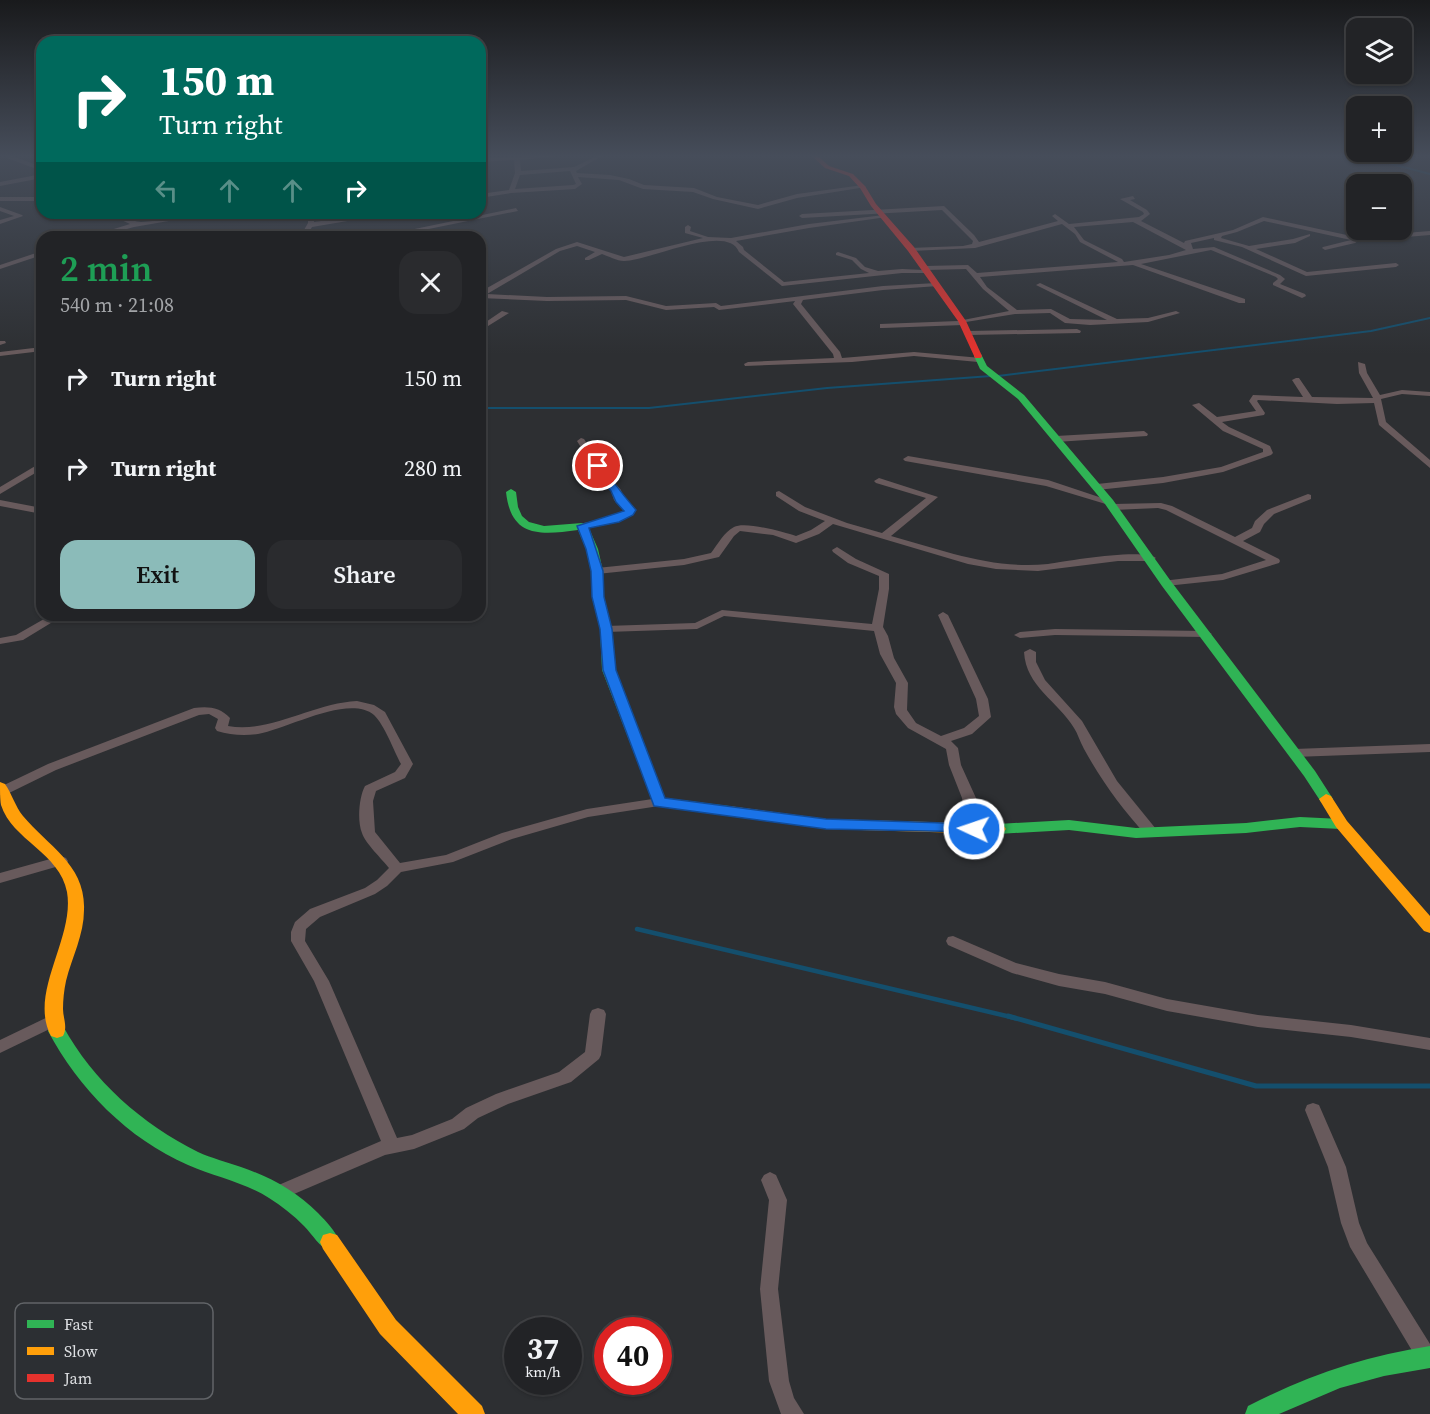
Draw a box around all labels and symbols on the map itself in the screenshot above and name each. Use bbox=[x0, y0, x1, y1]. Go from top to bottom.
pin bbox=[572, 440, 623, 491]
position arrow bbox=[942, 797, 1006, 861]
legend bbox=[15, 1303, 213, 1399]
text: Fast bbox=[64, 1313, 94, 1335]
speed limit sign: 40 bbox=[594, 1317, 672, 1395]
text: Slow bbox=[64, 1340, 99, 1362]
text: Jam bbox=[63, 1367, 92, 1389]

